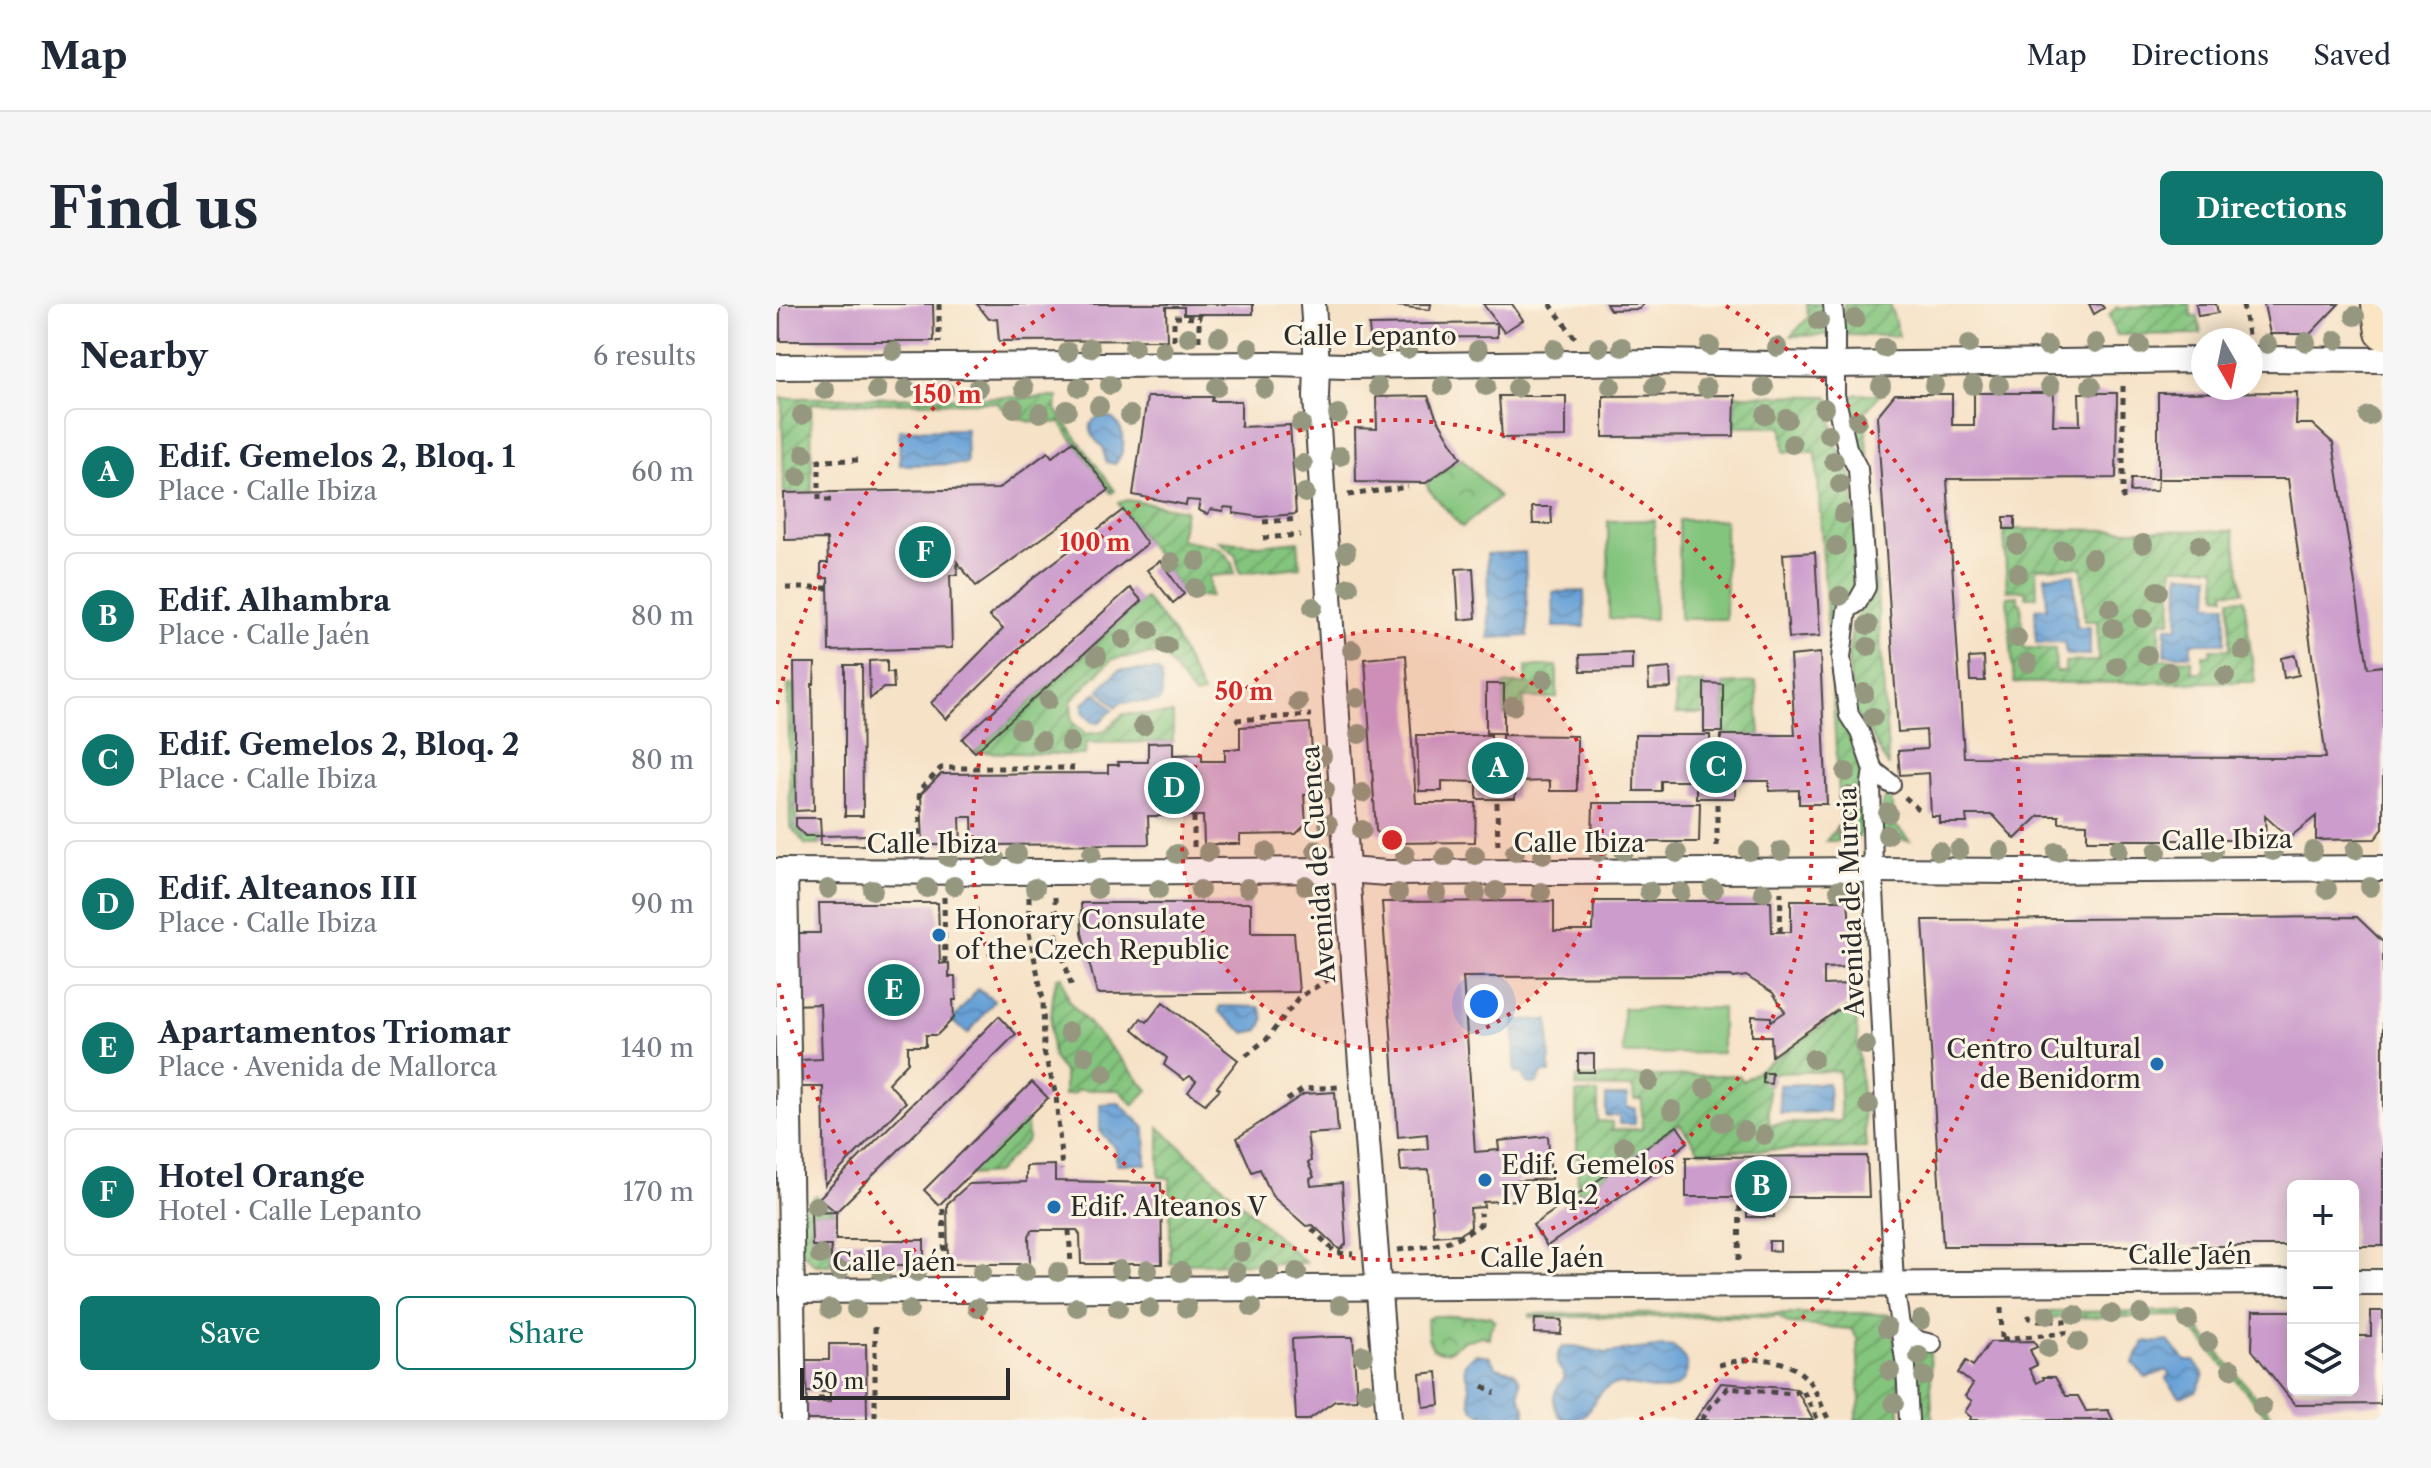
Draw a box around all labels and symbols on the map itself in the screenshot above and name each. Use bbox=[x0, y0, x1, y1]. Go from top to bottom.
street label: Calle Lepanto bbox=[1283, 320, 1457, 352]
north arrow bbox=[2191, 328, 2263, 400]
text: 150 m bbox=[912, 380, 982, 409]
pin: F bbox=[899, 522, 951, 582]
text: 100 m bbox=[1059, 528, 1131, 557]
text: 50 m bbox=[1215, 677, 1273, 706]
pin: C bbox=[1690, 737, 1742, 797]
pin: A bbox=[1472, 738, 1524, 798]
street label: Avenida de Cuenca bbox=[1294, 744, 1342, 985]
pin: D bbox=[1148, 758, 1200, 818]
street label: Avenida de Murcia bbox=[1831, 786, 1871, 1019]
street label: Calle Ibiza bbox=[2161, 823, 2293, 857]
centre of rings bbox=[1378, 826, 1406, 854]
street label: Calle Ibiza bbox=[1513, 827, 1645, 859]
street label: Calle Ibiza bbox=[866, 828, 998, 860]
place label: Honorary Consulate of the Czech Republic bbox=[955, 904, 1229, 966]
marker: Honorary Consulate of the Czech Republic bbox=[930, 926, 948, 944]
pin: E bbox=[868, 960, 920, 1020]
your location bbox=[1464, 984, 1504, 1024]
place label: Centro Cultural de Benidorm bbox=[1946, 1033, 2141, 1095]
marker: Centro Cultural de Benidorm bbox=[2148, 1055, 2166, 1073]
place label: Edif. Gemelos IV Blq.2 bbox=[1501, 1149, 1675, 1211]
pin: B bbox=[1735, 1156, 1787, 1216]
marker: Edif. Gemelos IV Blq.2 bbox=[1476, 1171, 1494, 1189]
place label: Edif. Alteanos V bbox=[1070, 1191, 1268, 1223]
marker: Edif. Alteanos V bbox=[1045, 1198, 1063, 1216]
street label: Calle Jaén bbox=[2128, 1239, 2252, 1271]
street label: Calle Jaén bbox=[1480, 1242, 1604, 1274]
street label: Calle Jaén bbox=[832, 1246, 956, 1278]
scale bar bbox=[800, 1364, 1010, 1400]

